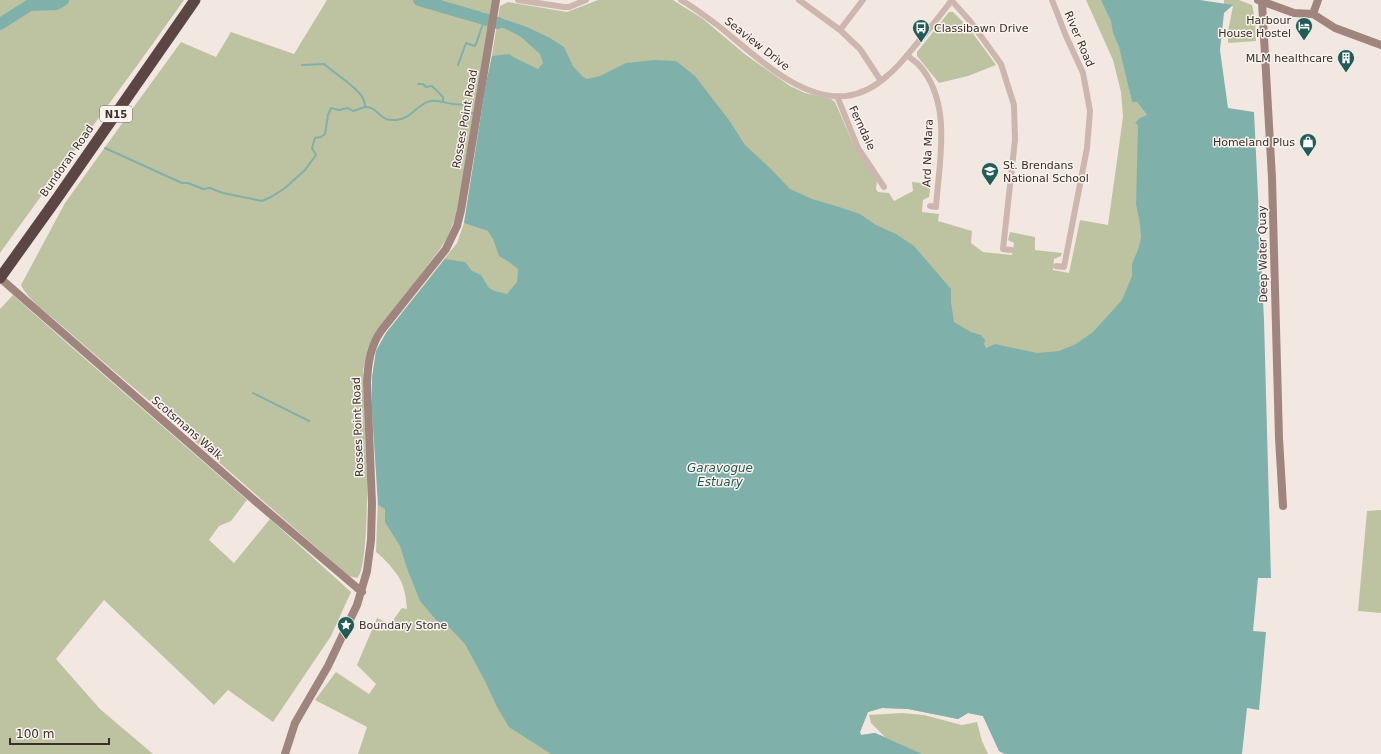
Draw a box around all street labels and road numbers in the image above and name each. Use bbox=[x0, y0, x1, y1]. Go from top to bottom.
street label: River Road bbox=[1061, 9, 1097, 69]
street label: Seaview Drive bbox=[722, 15, 792, 73]
street label: Rosses Point Road bbox=[450, 69, 480, 169]
street label: Ferndale bbox=[846, 104, 878, 152]
road number: N15 bbox=[100, 106, 132, 122]
street label: Ard Na Mara bbox=[920, 119, 936, 187]
street label: Bundoran Road bbox=[37, 123, 97, 199]
street label: Deep Water Quay bbox=[1256, 205, 1270, 303]
street label: Rosses Point Road bbox=[350, 377, 366, 477]
street label: Scotsmans Walk bbox=[149, 394, 226, 463]

